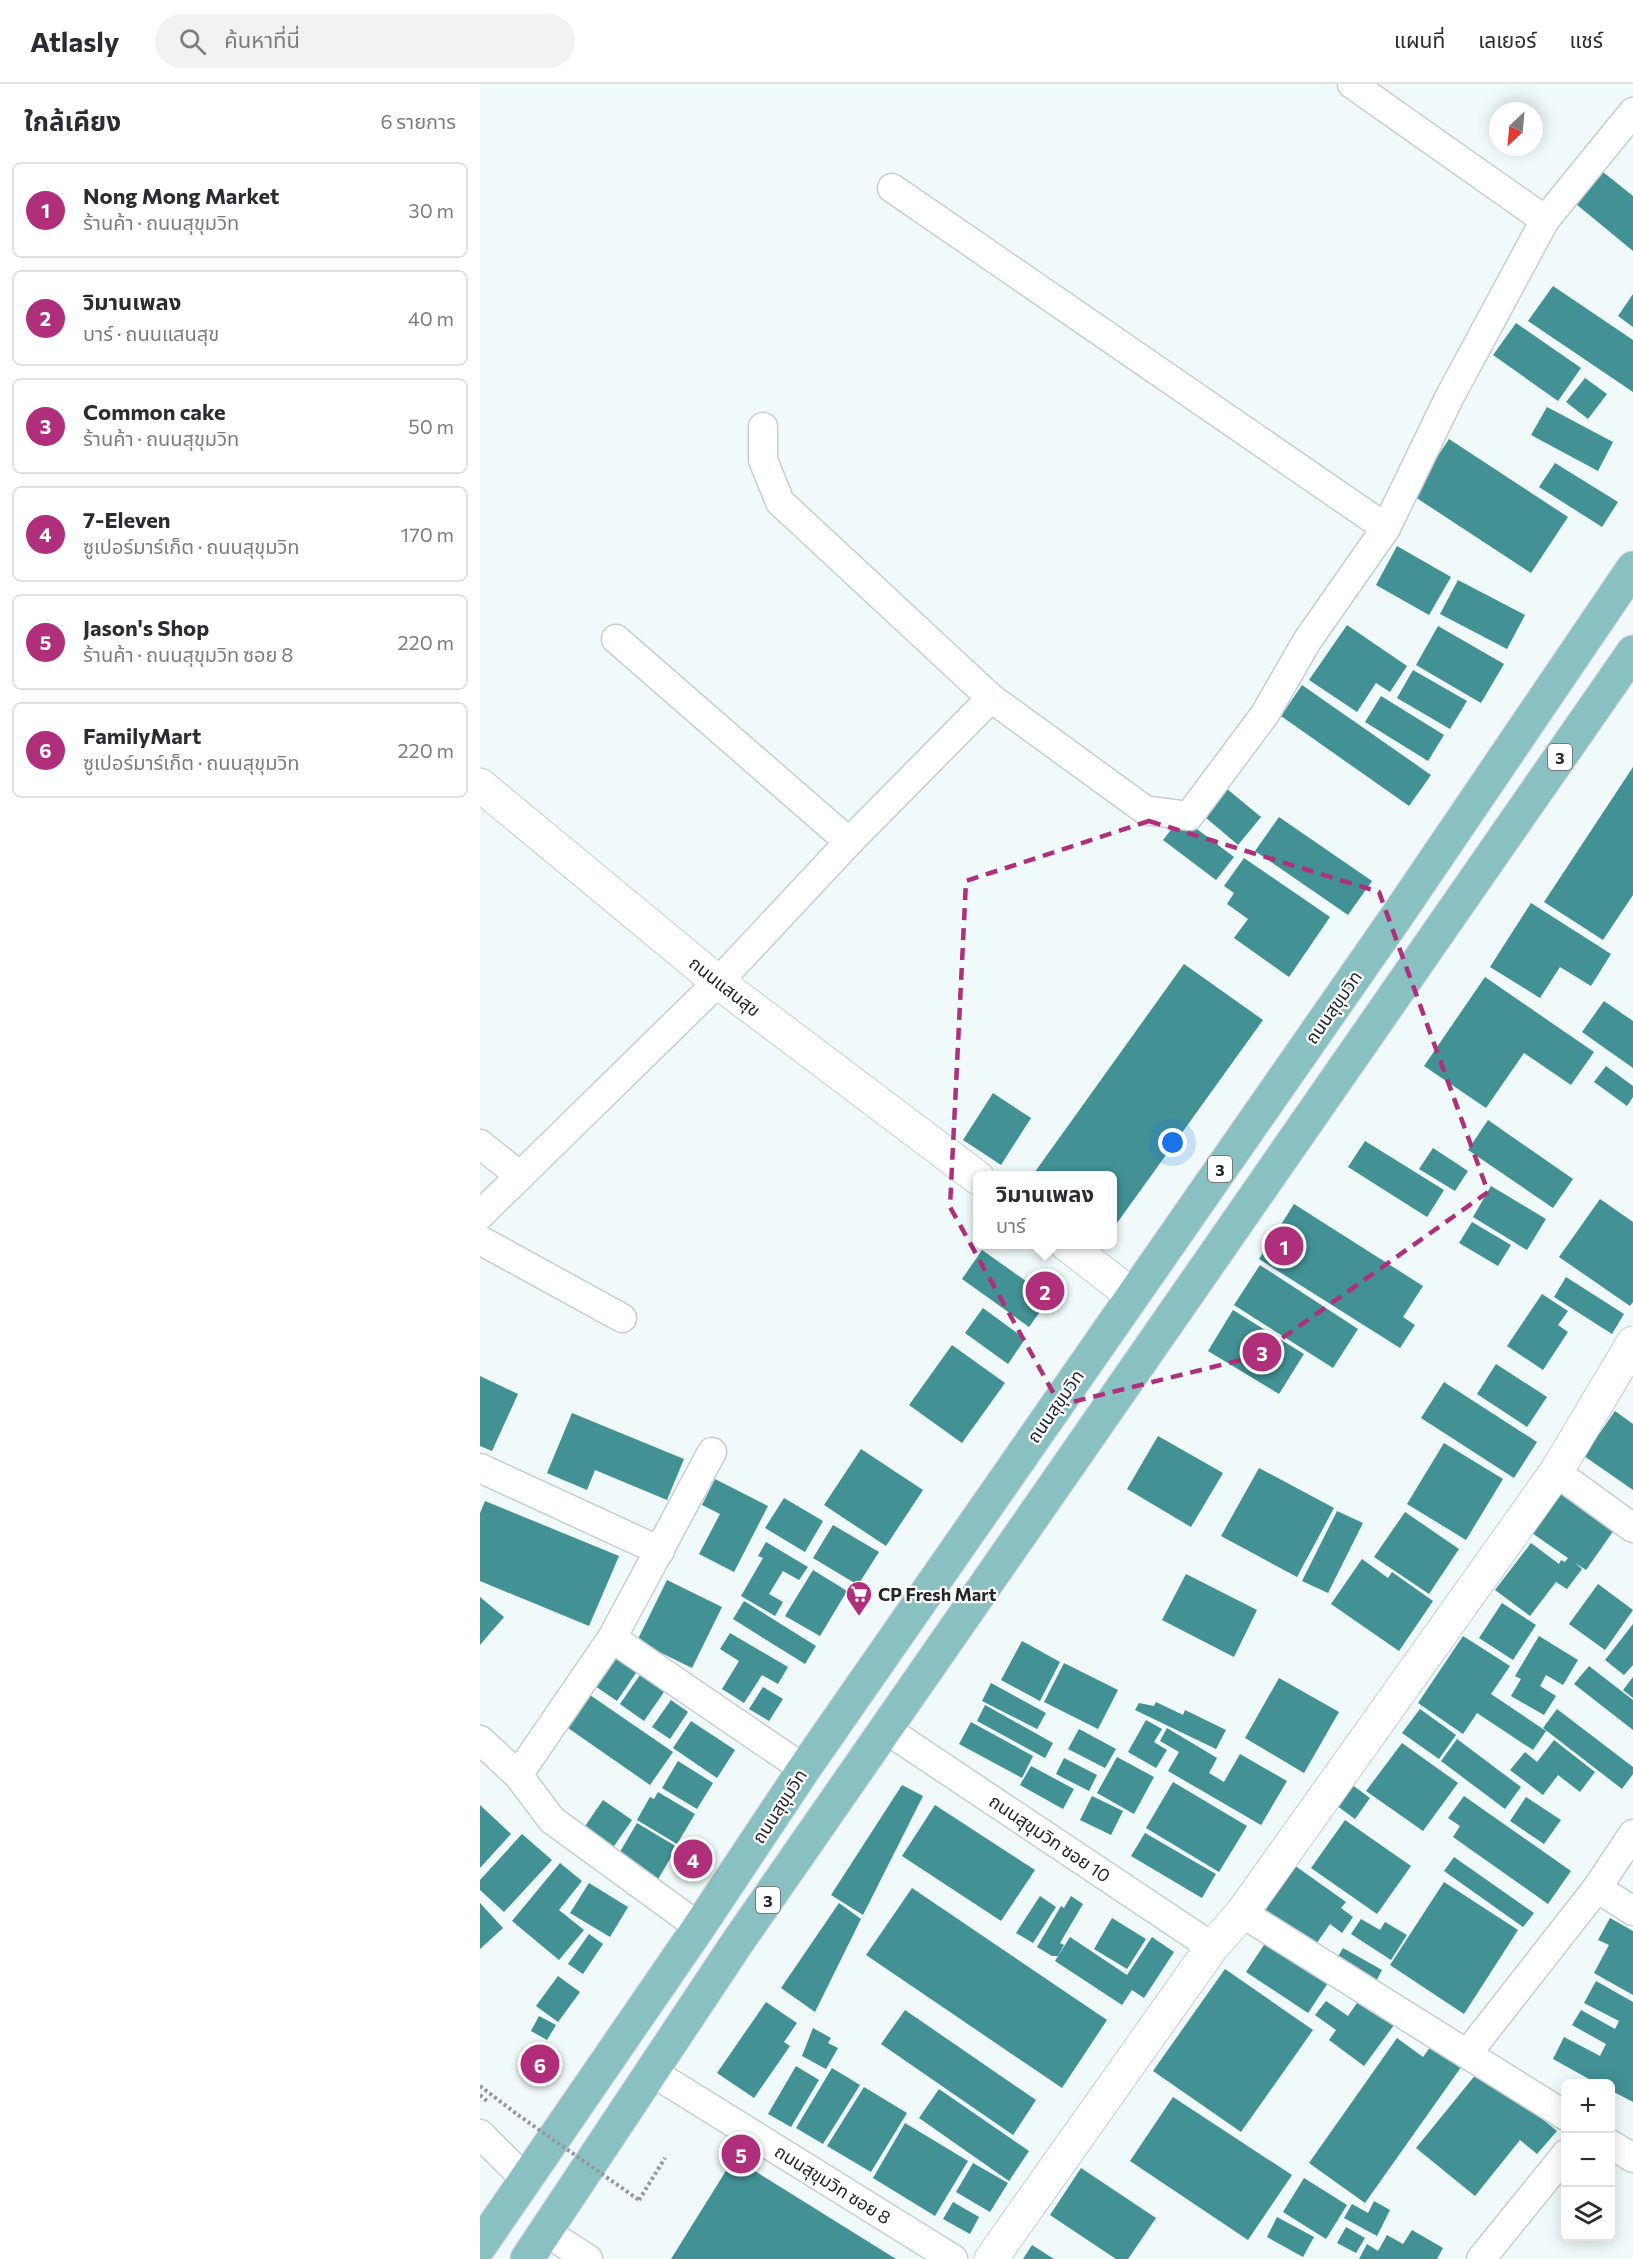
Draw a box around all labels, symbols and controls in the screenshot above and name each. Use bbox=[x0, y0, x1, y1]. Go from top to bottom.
search box bbox=[155, 14, 575, 68]
text: Atlasly bbox=[30, 24, 119, 58]
icon: search bbox=[176, 25, 209, 58]
text: ค้นหาที่นี่ bbox=[224, 26, 300, 53]
text: แผนที่ bbox=[1394, 27, 1445, 52]
text: เลเยอร์ bbox=[1478, 27, 1537, 52]
text: แชร์ bbox=[1570, 27, 1603, 52]
north arrow bbox=[1489, 102, 1543, 156]
text: ใกล้เคียง bbox=[24, 105, 121, 136]
text: 6 รายการ bbox=[380, 109, 456, 133]
text: Nong Mong Market bbox=[83, 182, 279, 209]
text: 1 bbox=[41, 198, 50, 222]
text: 30 m bbox=[408, 198, 454, 222]
text: ร้านค้า · ถนนสุขุมวิท bbox=[83, 210, 239, 234]
text: วิมานเพลง bbox=[83, 288, 181, 315]
text: 2 bbox=[40, 306, 51, 330]
text: 40 m bbox=[408, 306, 454, 330]
text: บาร์ · ถนนแสนสุข bbox=[83, 321, 219, 345]
text: Common cake bbox=[83, 398, 226, 425]
text: 3 bbox=[40, 414, 51, 438]
text: 50 m bbox=[408, 414, 454, 438]
text: ร้านค้า · ถนนสุขุมวิท bbox=[83, 426, 239, 450]
text: 7-Eleven bbox=[83, 506, 171, 533]
text: 4 bbox=[39, 522, 52, 546]
text: 170 m bbox=[401, 522, 454, 546]
text: ซูเปอร์มาร์เก็ต · ถนนสุขุมวิท bbox=[83, 534, 300, 558]
text: Jason's Shop bbox=[83, 614, 209, 641]
text: 5 bbox=[40, 630, 51, 654]
text: 220 m bbox=[398, 630, 454, 654]
text: ร้านค้า · ถนนสุขุมวิท ซอย 8 bbox=[83, 642, 293, 666]
text: FamilyMart bbox=[83, 722, 201, 749]
text: 6 bbox=[39, 738, 52, 762]
text: 220 m bbox=[398, 738, 454, 762]
road number: 3 bbox=[1548, 744, 1572, 770]
text: ซูเปอร์มาร์เก็ต · ถนนสุขุมวิท bbox=[83, 750, 300, 774]
street label: ถนนแสนสุข bbox=[684, 951, 765, 1021]
street label: ถนนสุขุมวิท bbox=[1300, 966, 1367, 1048]
your location bbox=[1158, 1128, 1187, 1157]
road number: 3 bbox=[1208, 1156, 1232, 1182]
popup bbox=[973, 1171, 1117, 1249]
text: วิมานเพลง bbox=[996, 1180, 1094, 1207]
text: บาร์ bbox=[996, 1213, 1026, 1237]
pin: 1 bbox=[1264, 1224, 1304, 1268]
pin: 2 bbox=[1026, 1268, 1064, 1314]
pin: 3 bbox=[1242, 1330, 1282, 1374]
street label: ถนนสุขุมวิท bbox=[1022, 1365, 1089, 1447]
supermarket icon: CP Fresh Mart bbox=[844, 1579, 874, 1617]
place label: CP Fresh Mart bbox=[878, 1583, 997, 1605]
street label: ถนนสุขุมวิท bbox=[747, 1765, 812, 1848]
street label: ถนนสุขุมวิท ซอย 10 bbox=[985, 1789, 1115, 1887]
pin: 4 bbox=[674, 1836, 712, 1882]
road number: 3 bbox=[756, 1887, 780, 1913]
pin: 6 bbox=[520, 2042, 560, 2086]
map controls bbox=[1561, 2079, 1615, 2241]
button: + bbox=[1561, 2079, 1615, 2133]
pin: 5 bbox=[722, 2132, 760, 2176]
button: − bbox=[1561, 2133, 1615, 2187]
street label: ถนนสุขุมวิท ซอย 8 bbox=[770, 2139, 895, 2229]
button: layers bbox=[1561, 2187, 1615, 2241]

